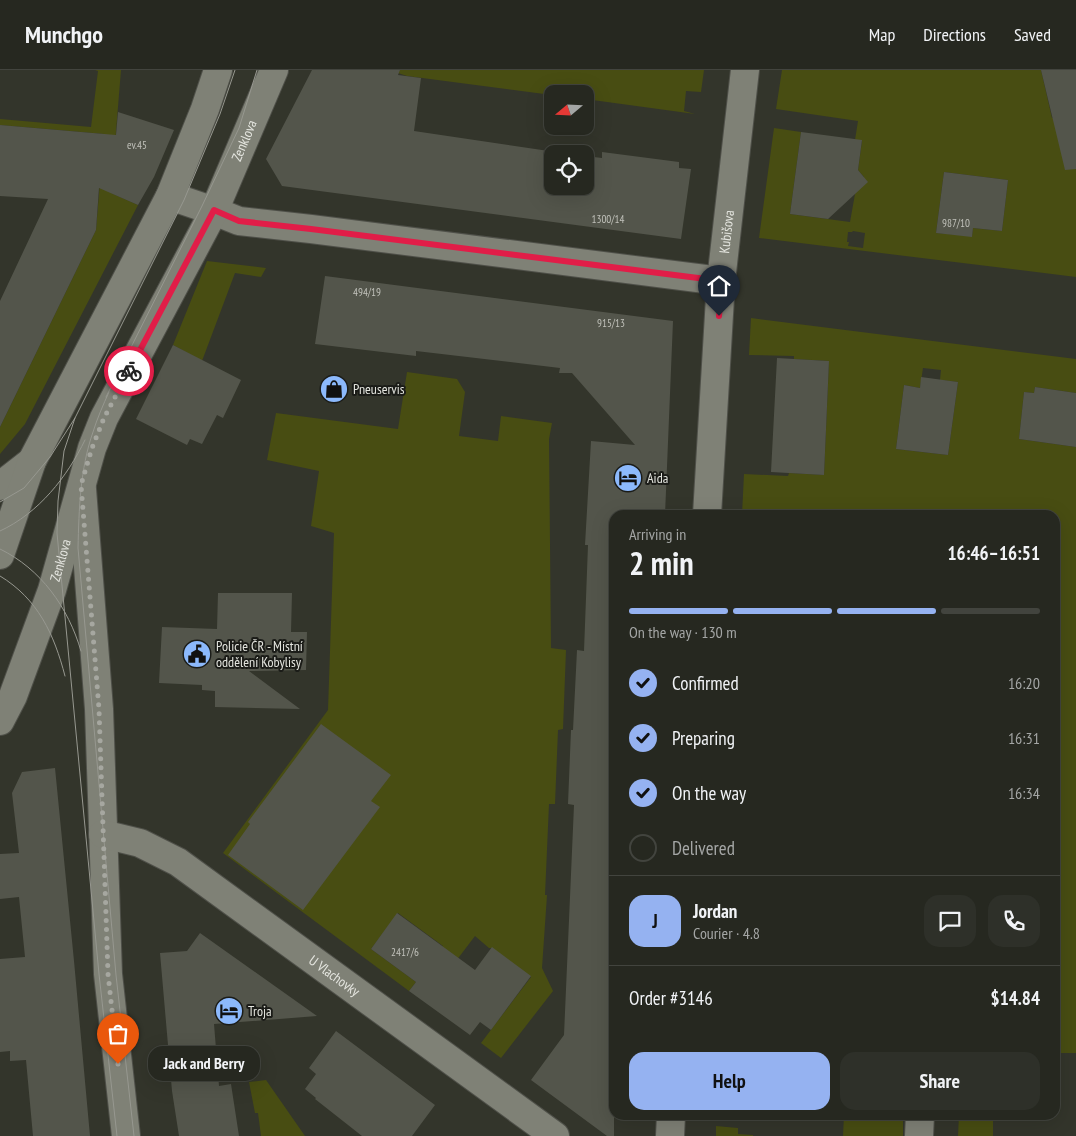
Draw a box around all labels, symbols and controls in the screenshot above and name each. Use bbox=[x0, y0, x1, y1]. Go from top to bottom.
text: Munchgo bbox=[25, 19, 103, 50]
text: Map bbox=[869, 23, 895, 46]
text: Directions bbox=[923, 23, 986, 46]
text: Saved bbox=[1014, 23, 1051, 46]
north arrow bbox=[544, 85, 594, 135]
map controls bbox=[544, 85, 594, 195]
street label: Zenklova bbox=[227, 117, 261, 164]
house number: ev.45 bbox=[127, 138, 147, 152]
button: locate bbox=[544, 145, 594, 195]
street label: Kubišova bbox=[715, 209, 738, 254]
house number: 1300/14 bbox=[592, 212, 625, 226]
house number: 987/10 bbox=[942, 216, 970, 230]
pin bbox=[698, 265, 740, 316]
icon: home bbox=[705, 272, 733, 300]
house number: 494/19 bbox=[353, 285, 381, 299]
house number: 915/13 bbox=[597, 316, 625, 330]
courier bbox=[104, 346, 154, 396]
icon: bike bbox=[115, 357, 143, 385]
shop icon: Pneuservis bbox=[319, 374, 349, 404]
place label: Pneuservis bbox=[353, 380, 405, 398]
hotel icon: Aida bbox=[613, 463, 643, 493]
place label: Aida bbox=[647, 469, 668, 487]
text: Arriving in bbox=[629, 524, 686, 544]
street label: Zenklova bbox=[46, 537, 75, 584]
text: 16:46–16:51 bbox=[947, 541, 1040, 565]
text: 2 min bbox=[629, 542, 694, 584]
text: On the way · 130 m bbox=[629, 622, 737, 642]
place label: Policie ČR - Místní oddělení Kobylisy bbox=[216, 637, 303, 671]
public building icon: Policie ČR - Místní oddělení Kobylisy bbox=[182, 639, 212, 669]
icon: check bbox=[629, 669, 657, 697]
text: Confirmed bbox=[672, 671, 739, 695]
text: 16:20 bbox=[1008, 673, 1040, 693]
icon: check bbox=[629, 724, 657, 752]
text: Preparing bbox=[672, 726, 735, 750]
text: 16:31 bbox=[1008, 728, 1040, 748]
icon: check bbox=[629, 779, 657, 807]
text: On the way bbox=[672, 781, 746, 805]
text: 16:34 bbox=[1008, 783, 1040, 803]
text: Delivered bbox=[672, 836, 735, 860]
button: chat bbox=[924, 895, 976, 947]
button: phone bbox=[988, 895, 1040, 947]
text: Jordan bbox=[693, 899, 737, 923]
text: J bbox=[652, 909, 658, 933]
text: Courier · 4.8 bbox=[693, 923, 760, 943]
house number: 2417/6 bbox=[391, 945, 419, 959]
street label: U Vlachovky bbox=[306, 951, 364, 1001]
text: Order #3146 bbox=[629, 986, 713, 1010]
text: $14.84 bbox=[991, 986, 1040, 1010]
hotel icon: Troja bbox=[214, 996, 244, 1026]
place label: Troja bbox=[248, 1002, 272, 1020]
pin bbox=[97, 1013, 139, 1064]
icon: bag bbox=[104, 1020, 132, 1048]
callout: Jack and Berry bbox=[148, 1046, 260, 1082]
button: Help bbox=[629, 1052, 830, 1110]
button: Share bbox=[840, 1052, 1040, 1110]
text: Jack and Berry bbox=[164, 1053, 244, 1073]

